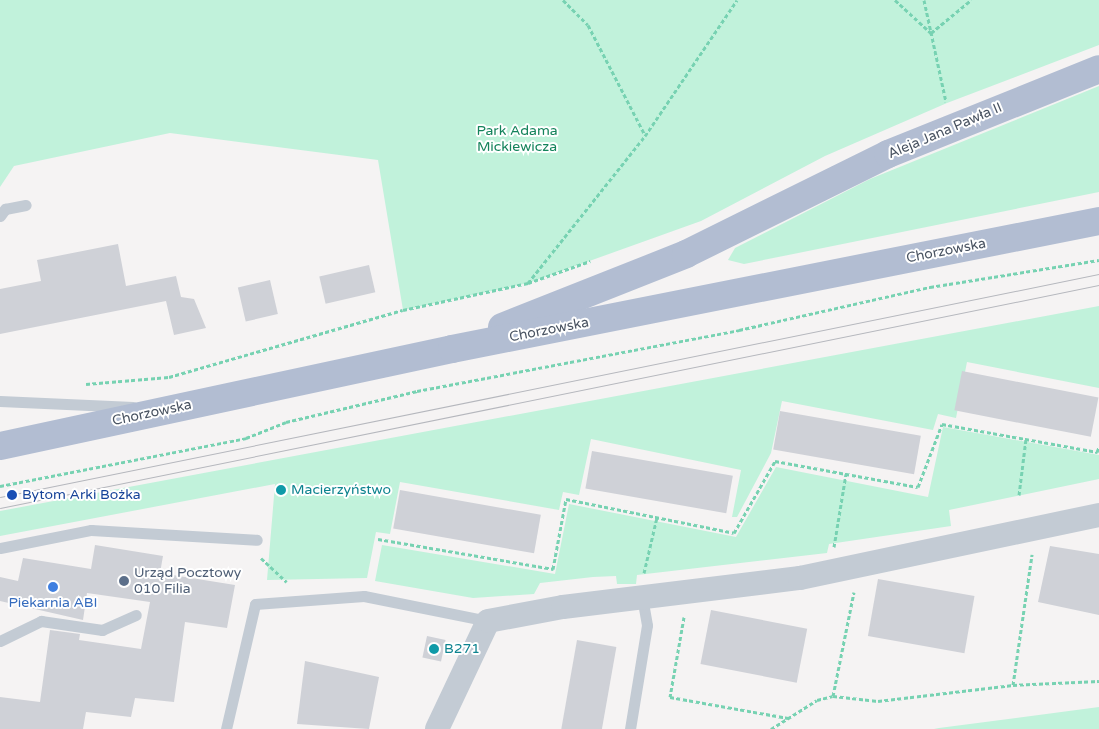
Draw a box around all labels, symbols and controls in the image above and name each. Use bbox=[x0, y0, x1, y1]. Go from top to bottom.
street label: Aleja Jana Pawła II bbox=[885, 99, 1005, 163]
park label: Park Adama Mickiewicza bbox=[476, 123, 558, 156]
street label: Chorzowska bbox=[905, 235, 987, 267]
street label: Chorzowska bbox=[508, 314, 590, 346]
street label: Chorzowska bbox=[111, 396, 193, 430]
place label: Macierzyństwo bbox=[291, 482, 391, 498]
marker: Macierzyństwo bbox=[275, 484, 287, 496]
place label: Bytom Arki Bożka bbox=[22, 487, 141, 503]
marker: Bytom Arki Bożka bbox=[6, 489, 18, 501]
place label: Urząd Pocztowy 010 Filia bbox=[134, 565, 241, 598]
marker: Urząd Pocztowy 010 Filia bbox=[118, 575, 130, 587]
marker: Piekarnia ABI bbox=[47, 581, 59, 593]
place label: Piekarnia ABI bbox=[8, 595, 98, 611]
place label: B271 bbox=[444, 641, 480, 657]
marker: B271 bbox=[428, 643, 440, 655]

